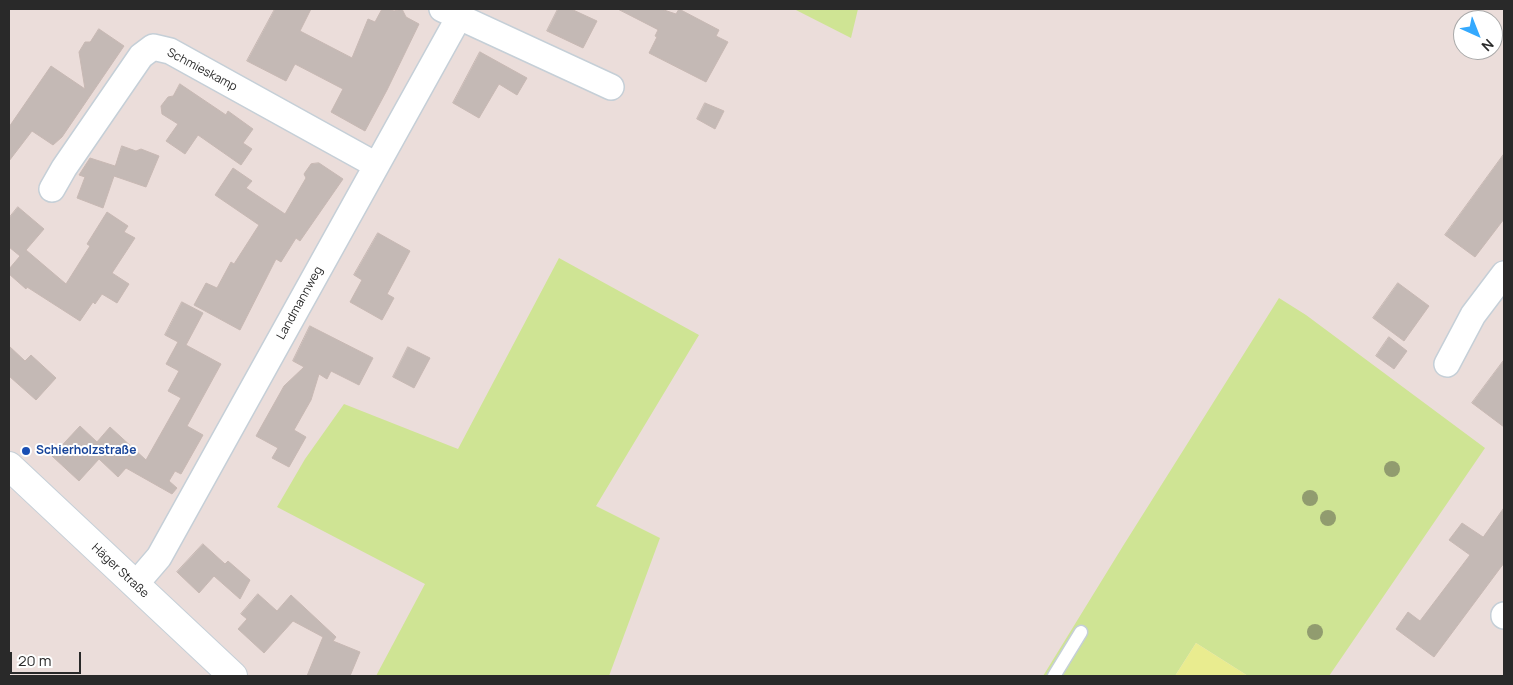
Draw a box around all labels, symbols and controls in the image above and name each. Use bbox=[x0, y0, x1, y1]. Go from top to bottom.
north arrow bbox=[1453, 10, 1503, 60]
text: N bbox=[1478, 35, 1498, 56]
street label: Schmieskamp bbox=[164, 45, 240, 95]
street label: Landmannweg bbox=[274, 264, 326, 342]
place label: Schierholzstraße bbox=[36, 444, 136, 458]
marker: Schierholzstraße bbox=[20, 445, 32, 457]
street label: Häger Straße bbox=[88, 541, 152, 601]
scale bar bbox=[12, 642, 84, 674]
text: 20 m bbox=[18, 650, 51, 671]

